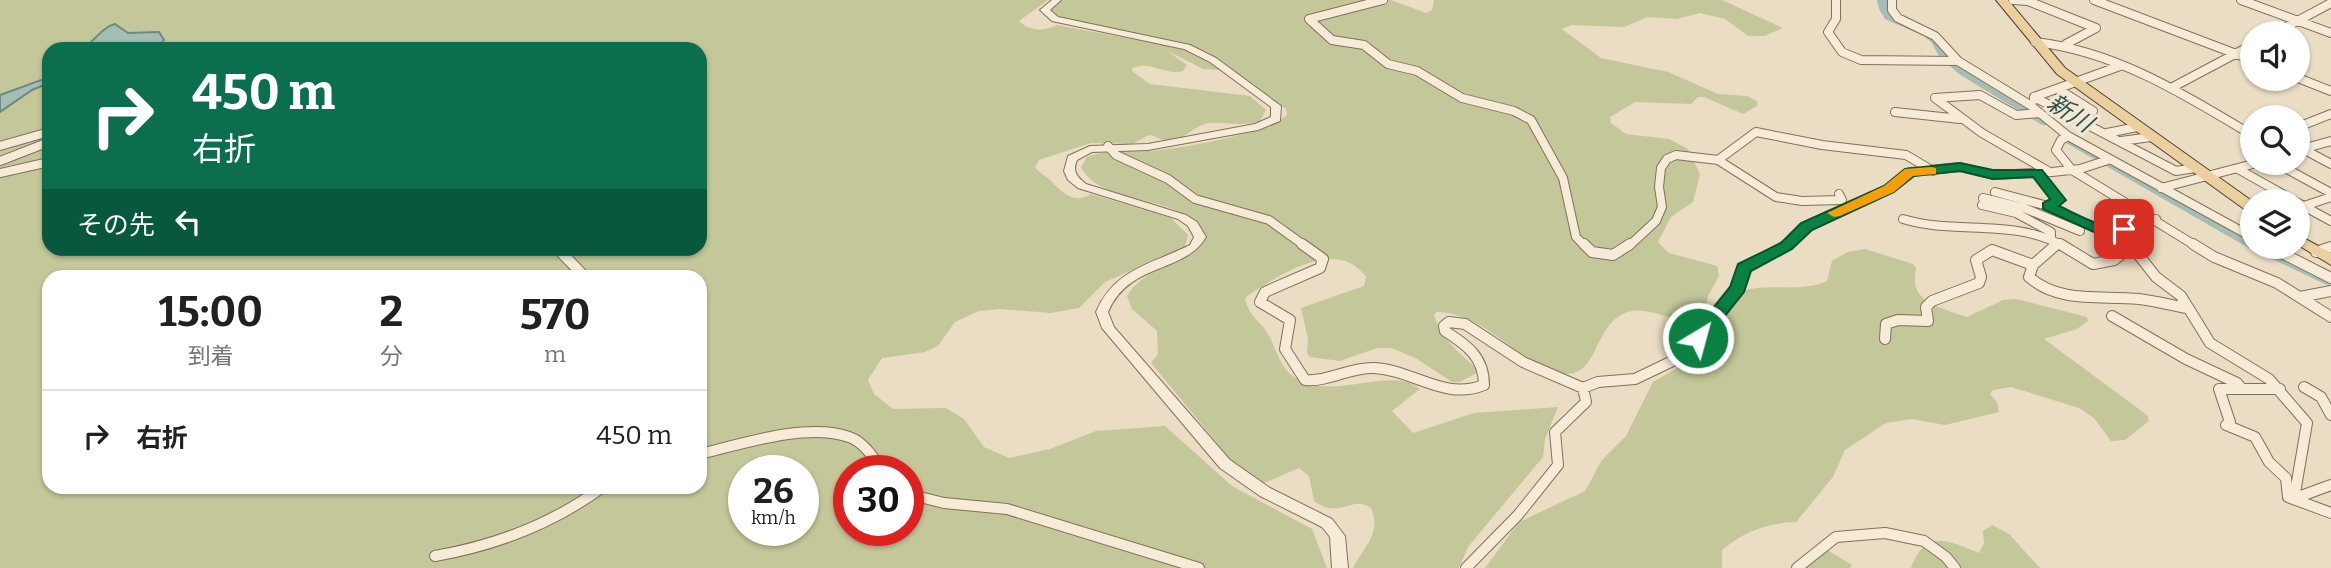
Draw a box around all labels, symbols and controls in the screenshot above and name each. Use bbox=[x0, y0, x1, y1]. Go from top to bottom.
map controls bbox=[2240, 21, 2310, 259]
button: sound bbox=[2240, 21, 2310, 91]
text: 450 m bbox=[192, 63, 335, 122]
icon: right bbox=[77, 70, 168, 161]
water label: 新川 bbox=[2042, 88, 2100, 139]
button: search bbox=[2240, 105, 2310, 175]
text: 右折 bbox=[192, 130, 256, 168]
button: layers bbox=[2240, 189, 2310, 259]
pin bbox=[2094, 199, 2154, 259]
icon: left bbox=[169, 203, 207, 241]
text: その先 bbox=[77, 210, 155, 241]
icon: arrive bbox=[2105, 210, 2143, 248]
text: 15:00 bbox=[159, 287, 263, 337]
text: 2 bbox=[379, 287, 403, 337]
text: 570 bbox=[520, 290, 590, 340]
position arrow bbox=[1661, 301, 1735, 375]
text: m bbox=[544, 340, 566, 368]
text: 到着 bbox=[188, 342, 234, 370]
text: 分 bbox=[380, 342, 403, 370]
icon: right bbox=[77, 417, 115, 455]
text: 450 m bbox=[596, 420, 672, 451]
text: 右折 bbox=[136, 423, 188, 454]
speed limit sign: 30 bbox=[833, 455, 924, 546]
text: 26 bbox=[753, 470, 794, 512]
text: km/h bbox=[751, 507, 796, 529]

